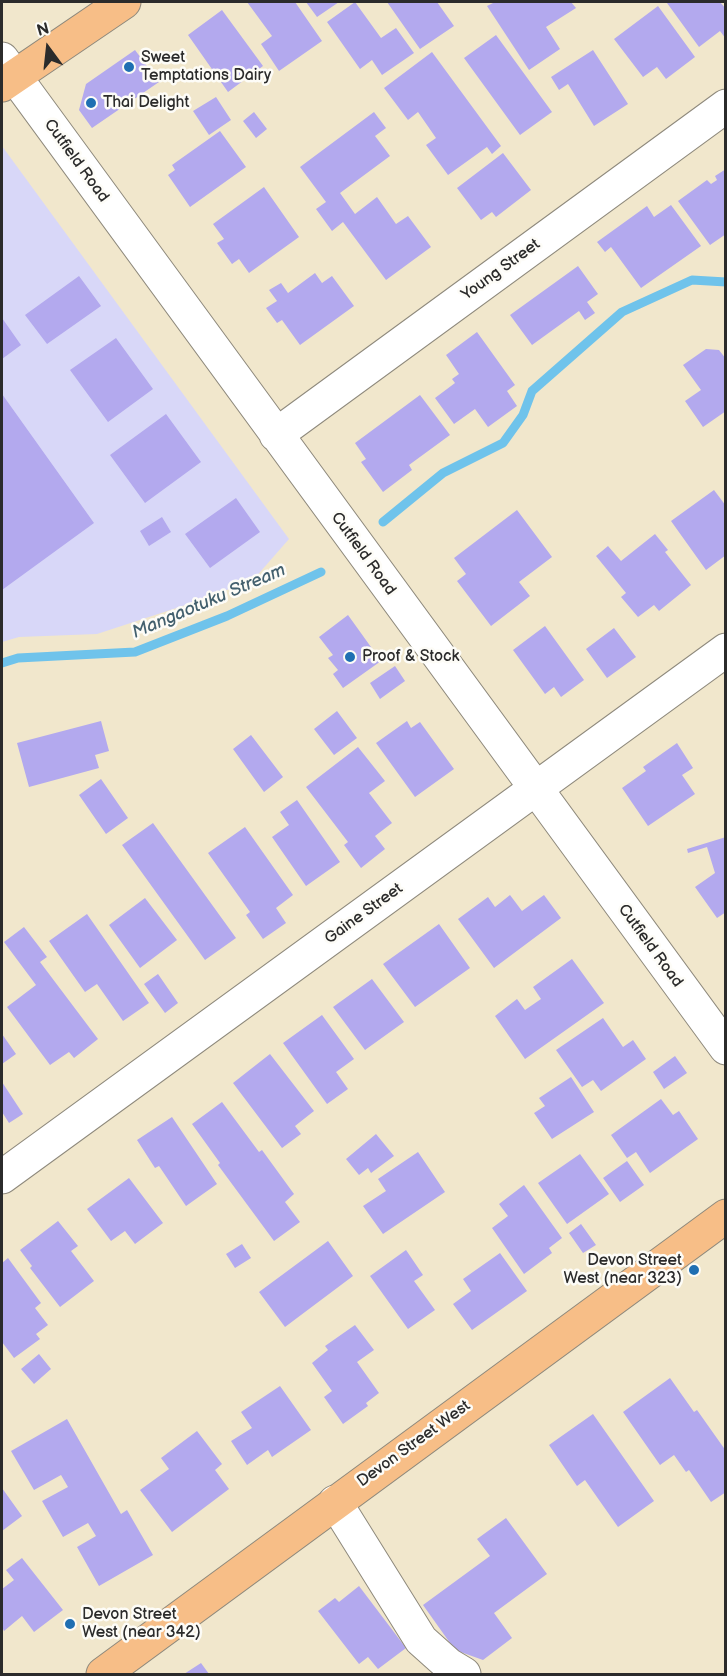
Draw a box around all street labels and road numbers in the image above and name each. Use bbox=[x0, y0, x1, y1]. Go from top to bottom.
street label: Cutfield Road bbox=[39, 116, 113, 206]
street label: Young Street bbox=[458, 235, 544, 305]
street label: Cutfield Road bbox=[326, 509, 400, 599]
street label: Gaine Street bbox=[321, 879, 407, 949]
street label: Cutfield Road bbox=[613, 901, 687, 991]
street label: Devon Street West bbox=[354, 1397, 474, 1491]

